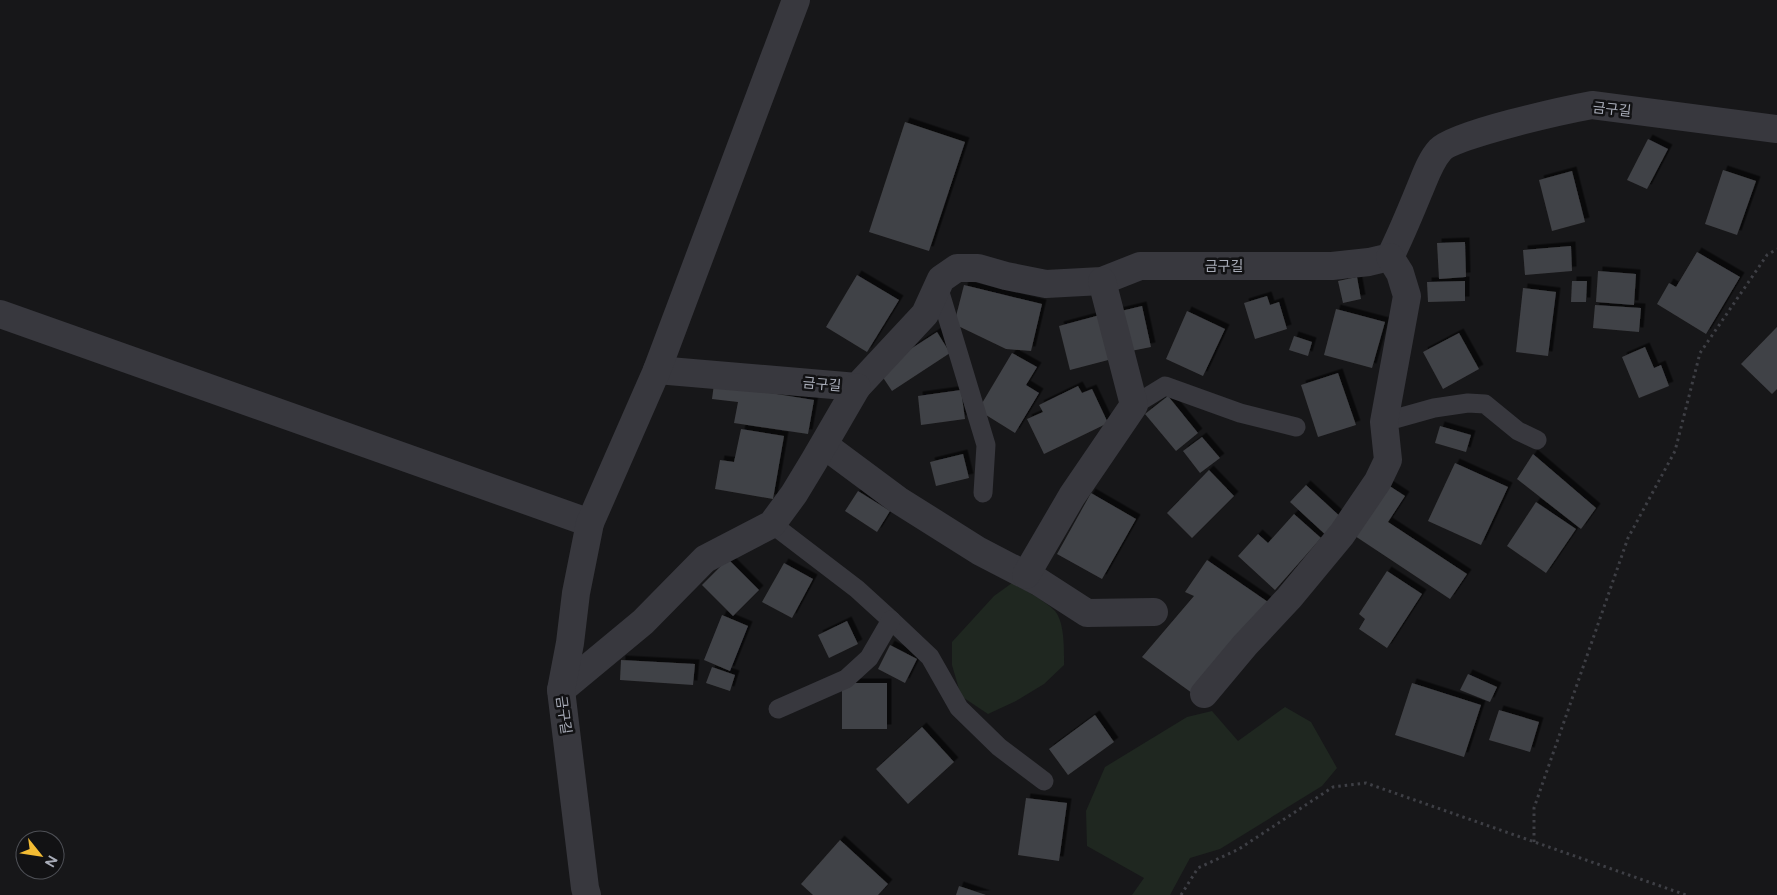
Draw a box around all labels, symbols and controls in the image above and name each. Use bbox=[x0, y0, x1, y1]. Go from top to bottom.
street label: 금구길 bbox=[1592, 99, 1632, 120]
street label: 금구길 bbox=[1205, 258, 1243, 275]
street label: 금구길 bbox=[802, 374, 842, 395]
street label: 금구길 bbox=[552, 695, 575, 735]
north arrow bbox=[15, 830, 65, 880]
text: N bbox=[41, 852, 61, 870]

